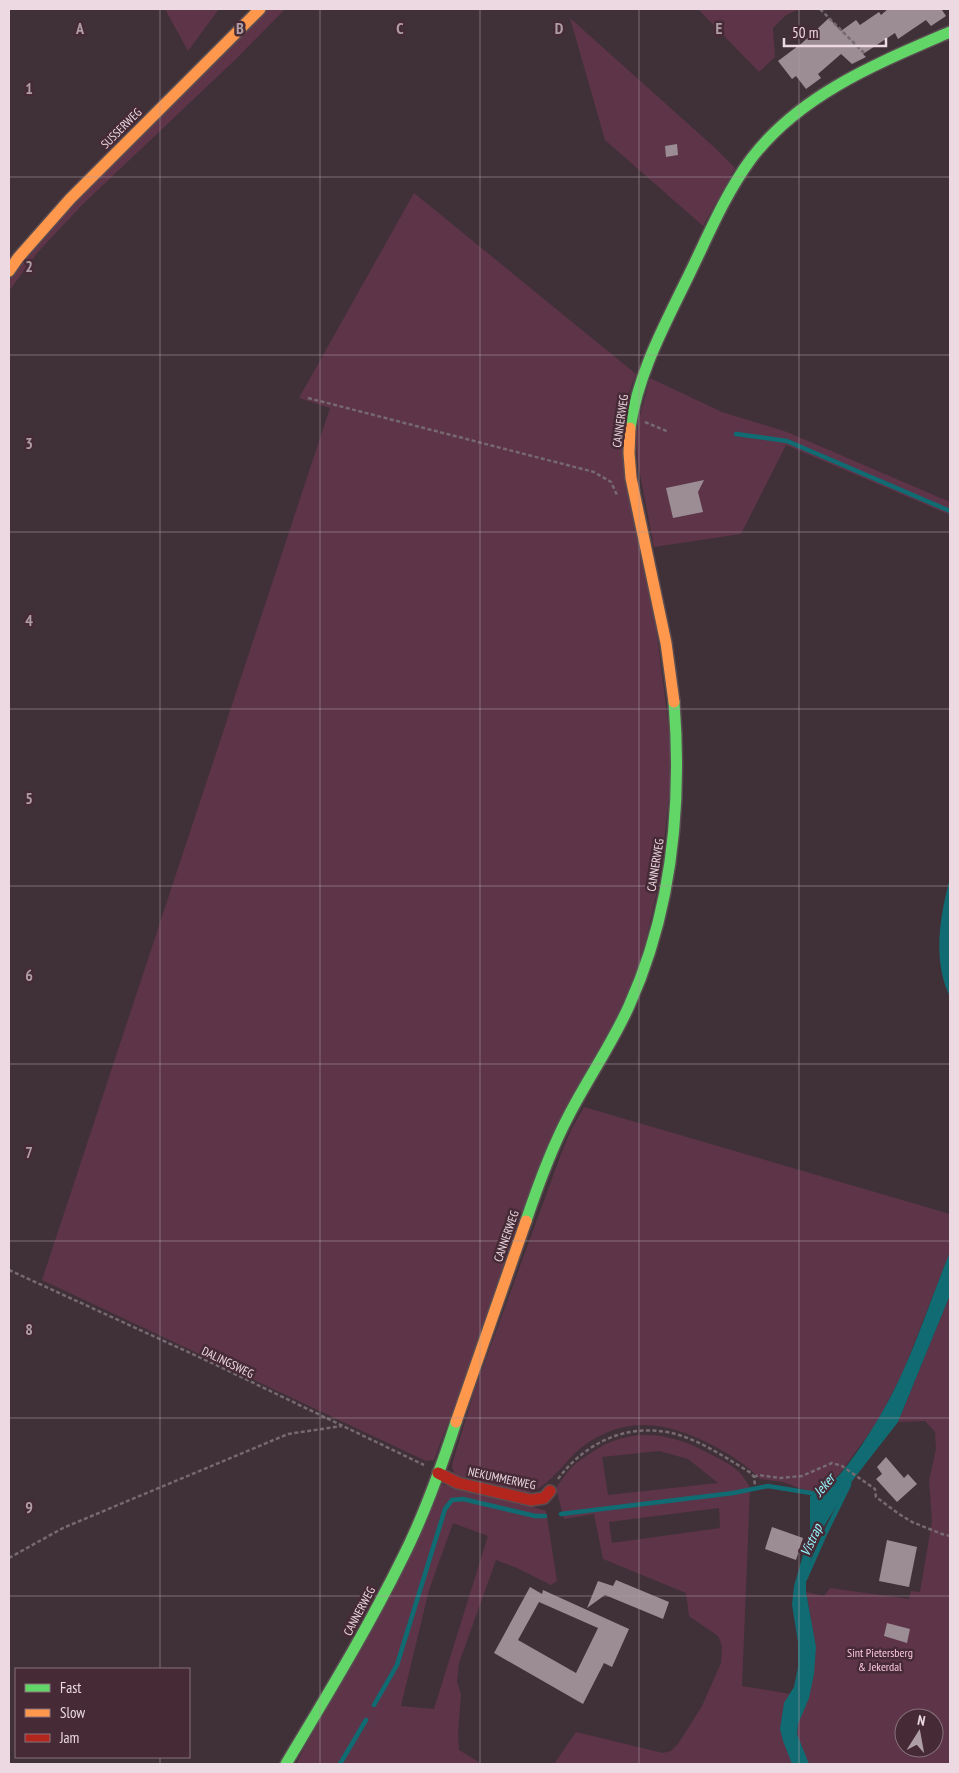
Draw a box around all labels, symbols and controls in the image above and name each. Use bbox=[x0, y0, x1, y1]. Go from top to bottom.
scale bar bbox=[784, 15, 886, 47]
text: A bbox=[75, 18, 85, 38]
text: B bbox=[236, 18, 244, 38]
text: C bbox=[396, 18, 404, 38]
text: D bbox=[555, 18, 564, 38]
text: E bbox=[716, 18, 723, 38]
text: 50 m bbox=[792, 23, 818, 42]
text: 1 bbox=[25, 78, 33, 98]
street label: SUSSERWEG bbox=[98, 104, 145, 151]
text: 2 bbox=[25, 256, 33, 276]
street label: CANNERWEG bbox=[609, 393, 631, 449]
text: 3 bbox=[25, 433, 33, 453]
text: 4 bbox=[25, 610, 33, 630]
text: 5 bbox=[25, 788, 33, 808]
street label: CANNERWEG bbox=[643, 837, 667, 893]
text: 6 bbox=[25, 965, 33, 985]
text: 7 bbox=[25, 1142, 33, 1162]
street label: CANNERWEG bbox=[490, 1208, 522, 1264]
text: 8 bbox=[25, 1319, 33, 1339]
street label: DALINGSWEG bbox=[199, 1343, 257, 1381]
street label: NEKUMMERWEG bbox=[467, 1464, 537, 1492]
water label: Jeker bbox=[809, 1468, 840, 1501]
text: 9 bbox=[25, 1497, 33, 1517]
water label: Vistrap bbox=[796, 1520, 827, 1559]
street label: CANNERWEG bbox=[340, 1584, 378, 1638]
park label: Sint Pietersberg & Jekerdal bbox=[847, 1645, 913, 1674]
legend bbox=[15, 1668, 190, 1758]
text: Fast bbox=[60, 1678, 81, 1697]
text: Slow bbox=[60, 1703, 85, 1722]
north arrow bbox=[894, 1708, 944, 1758]
text: N bbox=[916, 1711, 927, 1730]
text: Jam bbox=[59, 1728, 79, 1747]

